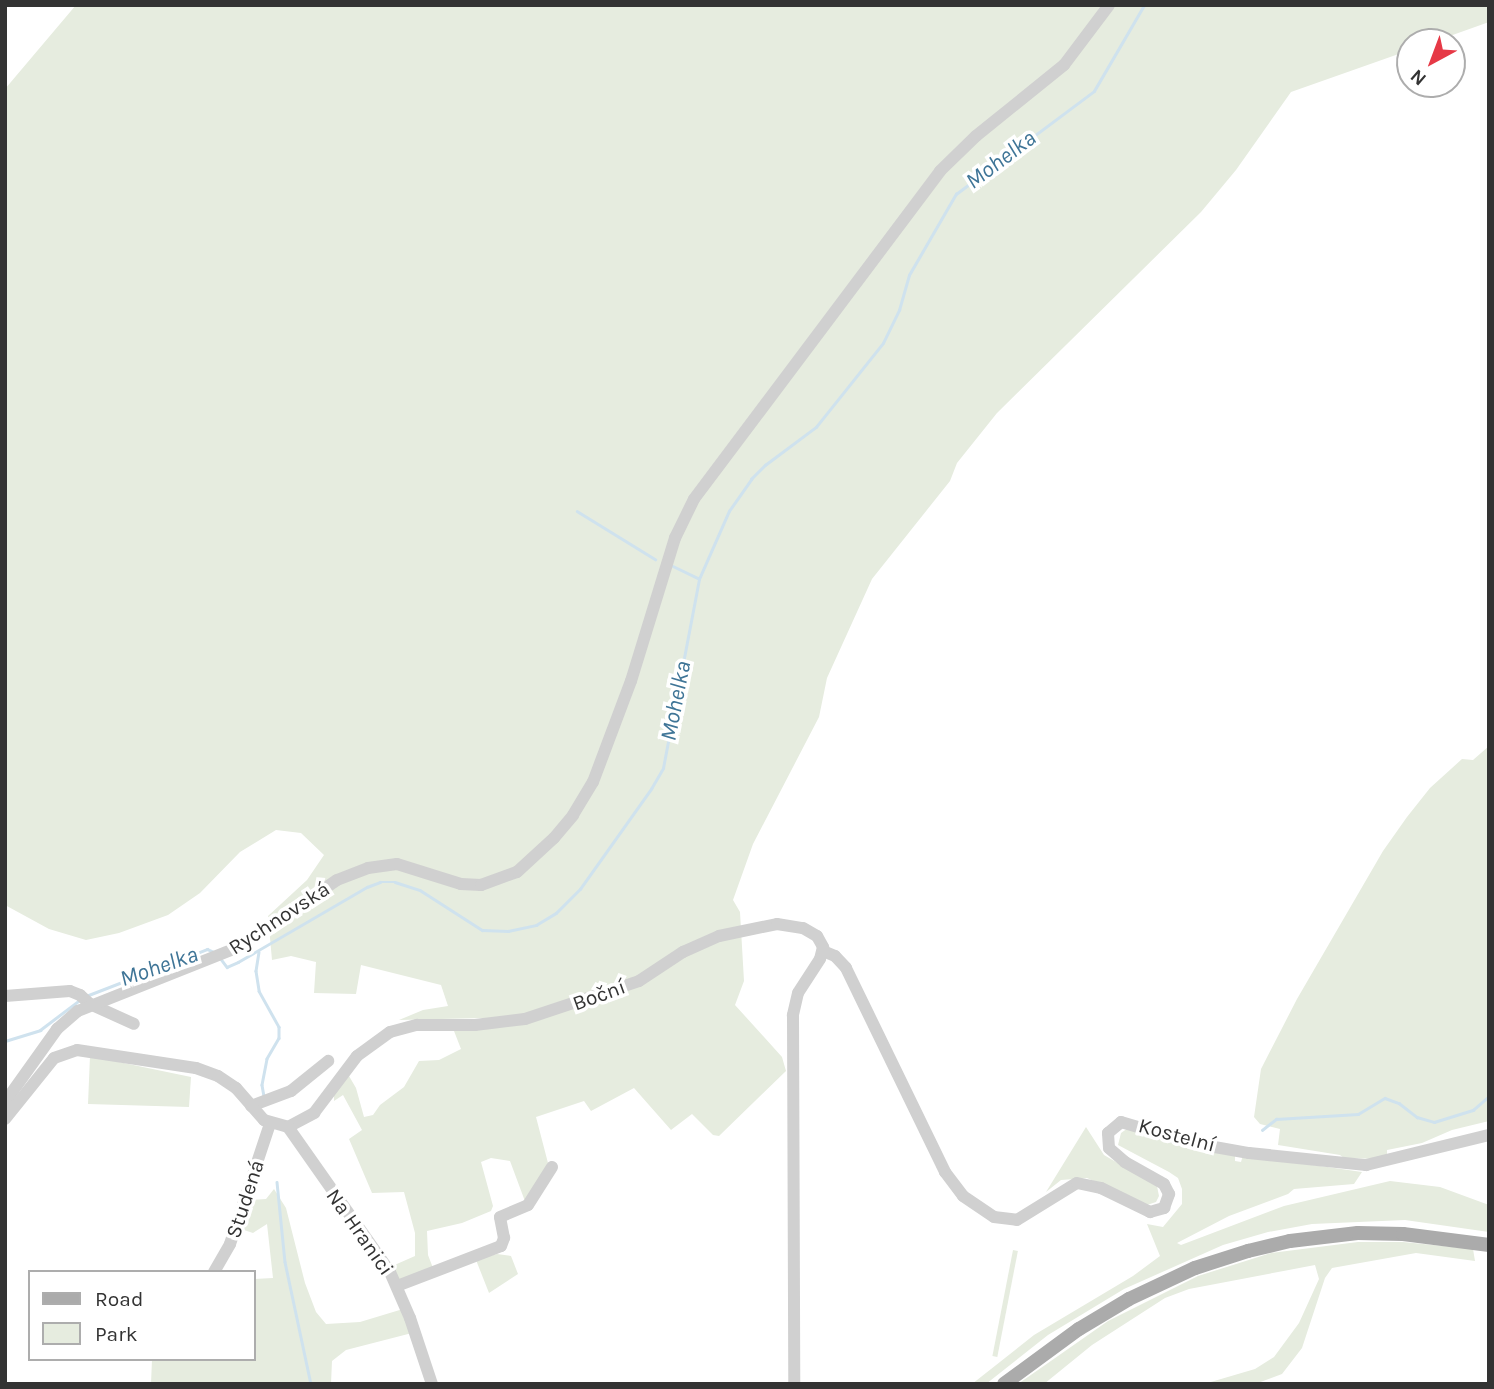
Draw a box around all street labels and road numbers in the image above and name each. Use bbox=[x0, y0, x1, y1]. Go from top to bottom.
street label: Rychnovská bbox=[224, 876, 334, 960]
street label: Boční bbox=[569, 974, 629, 1016]
street label: Kostelní bbox=[1136, 1113, 1218, 1157]
street label: Studená bbox=[221, 1157, 269, 1241]
street label: Na Hranici bbox=[321, 1184, 399, 1280]

